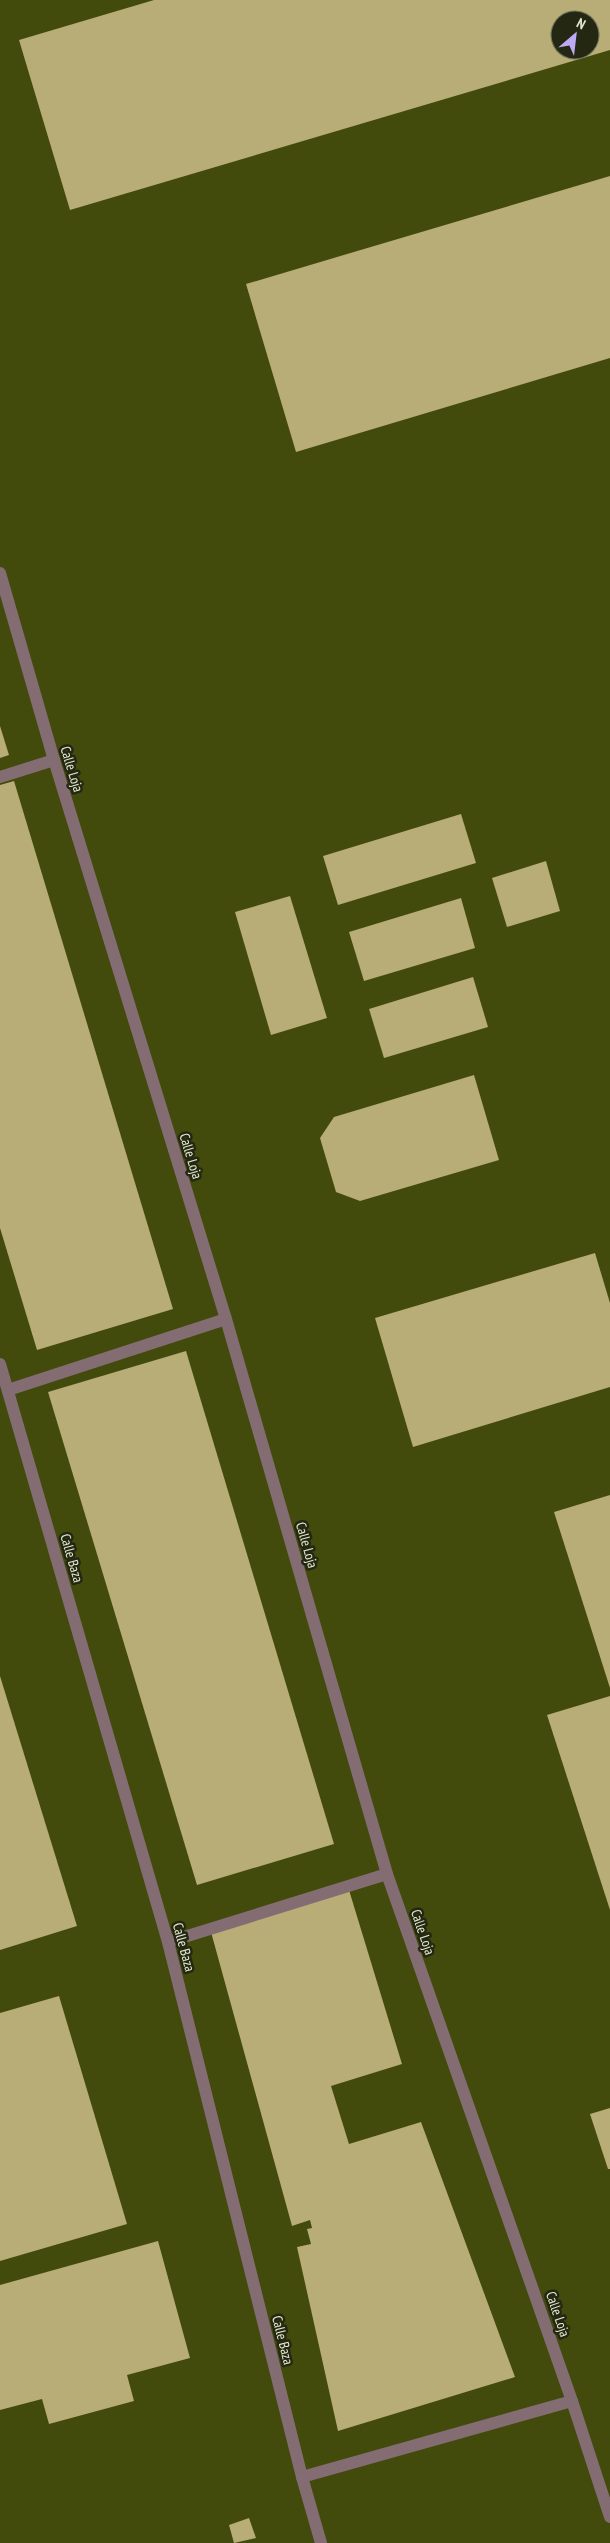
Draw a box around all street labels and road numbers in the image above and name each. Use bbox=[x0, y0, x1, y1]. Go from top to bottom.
street label: Calle Loja bbox=[57, 744, 87, 794]
street label: Calle Loja bbox=[176, 1131, 206, 1181]
street label: Calle Loja bbox=[292, 1520, 322, 1570]
street label: Calle Baza bbox=[56, 1532, 88, 1584]
street label: Calle Loja bbox=[407, 1907, 439, 1957]
street label: Calle Baza bbox=[169, 1921, 199, 1973]
street label: Calle Loja bbox=[542, 2289, 574, 2339]
street label: Calle Baza bbox=[268, 2314, 298, 2366]

